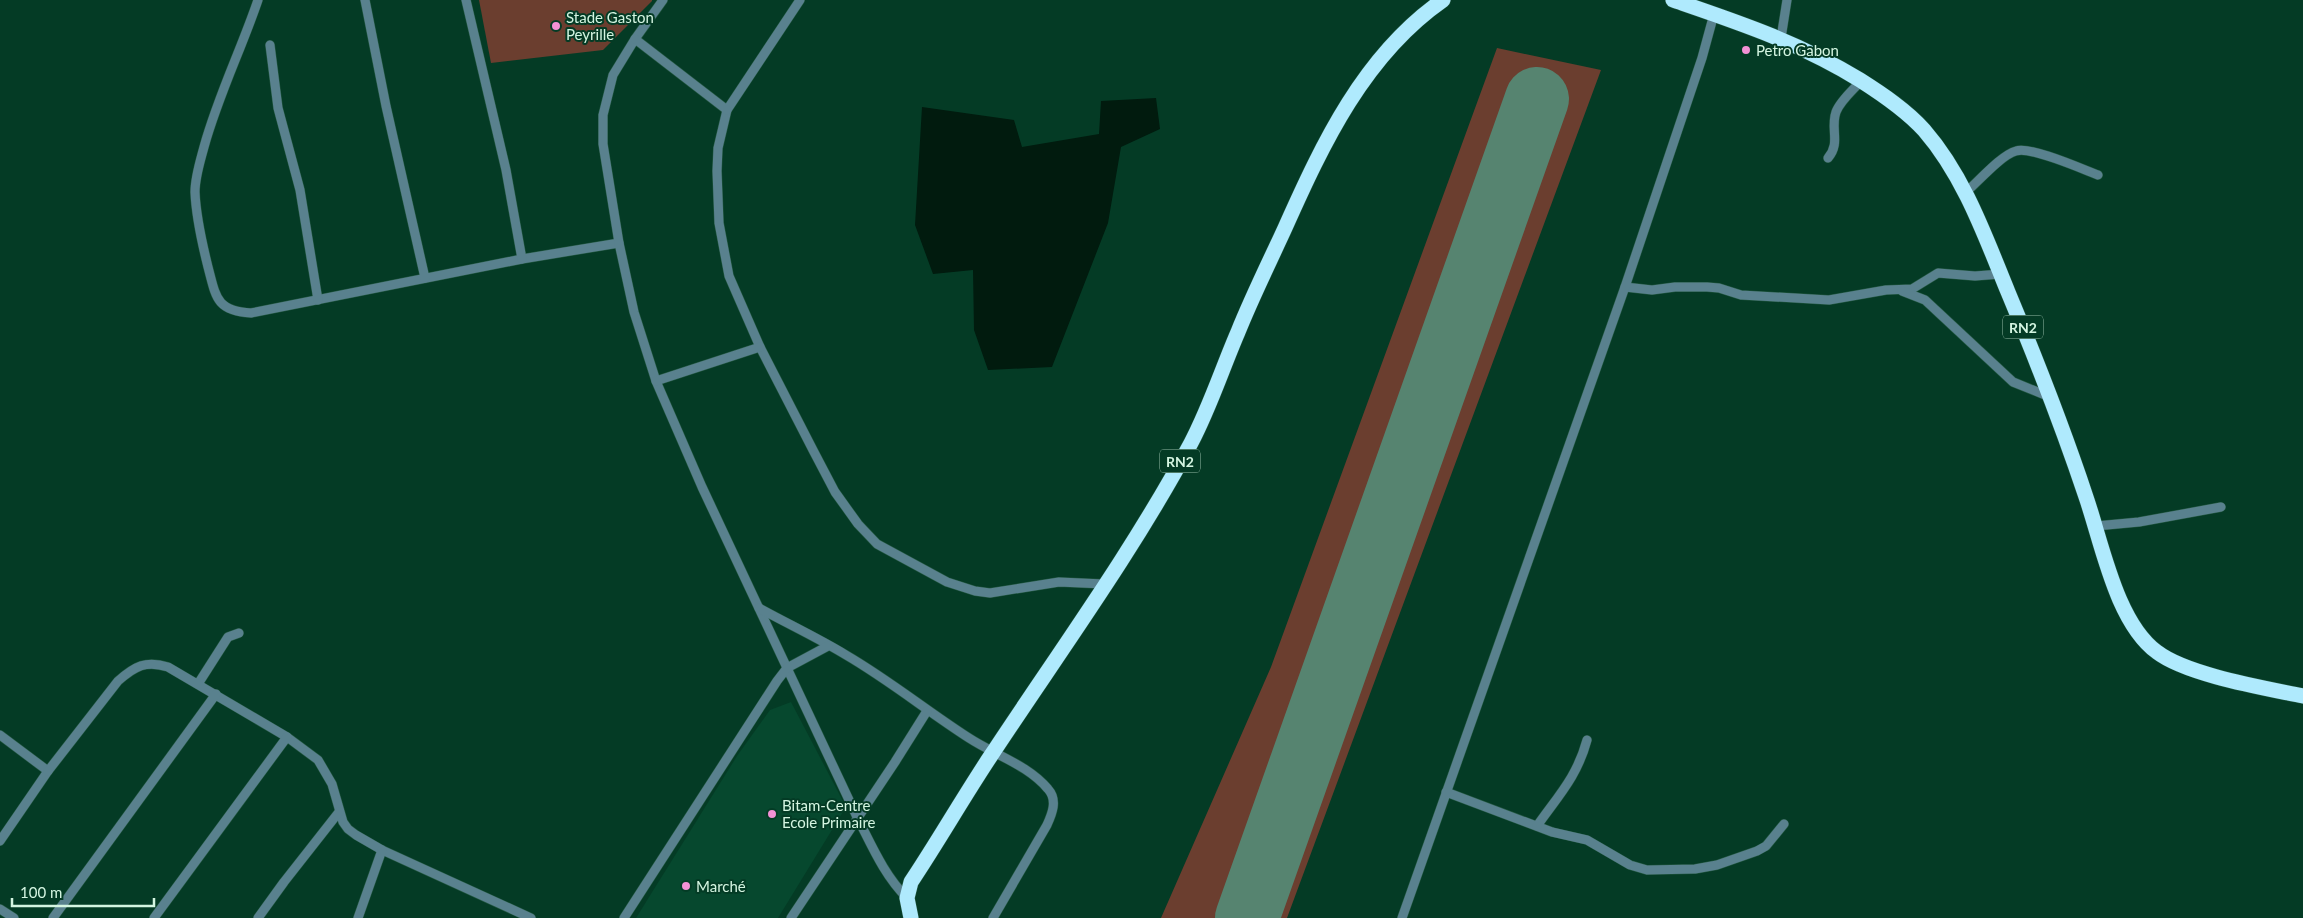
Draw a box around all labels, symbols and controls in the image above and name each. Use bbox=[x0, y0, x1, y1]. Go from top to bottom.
place label: Stade Gaston Peyrille bbox=[566, 8, 654, 43]
marker: Stade Gaston Peyrille bbox=[550, 20, 562, 32]
place label: Petro Gabon bbox=[1756, 41, 1839, 59]
marker: Petro Gabon bbox=[1740, 44, 1752, 56]
road number: RN2 bbox=[2003, 316, 2043, 338]
road number: RN2 bbox=[1160, 450, 1200, 472]
place label: Bitam-Centre Ecole Primaire bbox=[782, 796, 876, 831]
marker: Bitam-Centre Ecole Primaire bbox=[766, 808, 778, 820]
scale bar bbox=[12, 876, 155, 908]
place label: Marché bbox=[696, 877, 746, 895]
marker: Marché bbox=[680, 880, 692, 892]
text: 100 m bbox=[20, 883, 62, 901]

